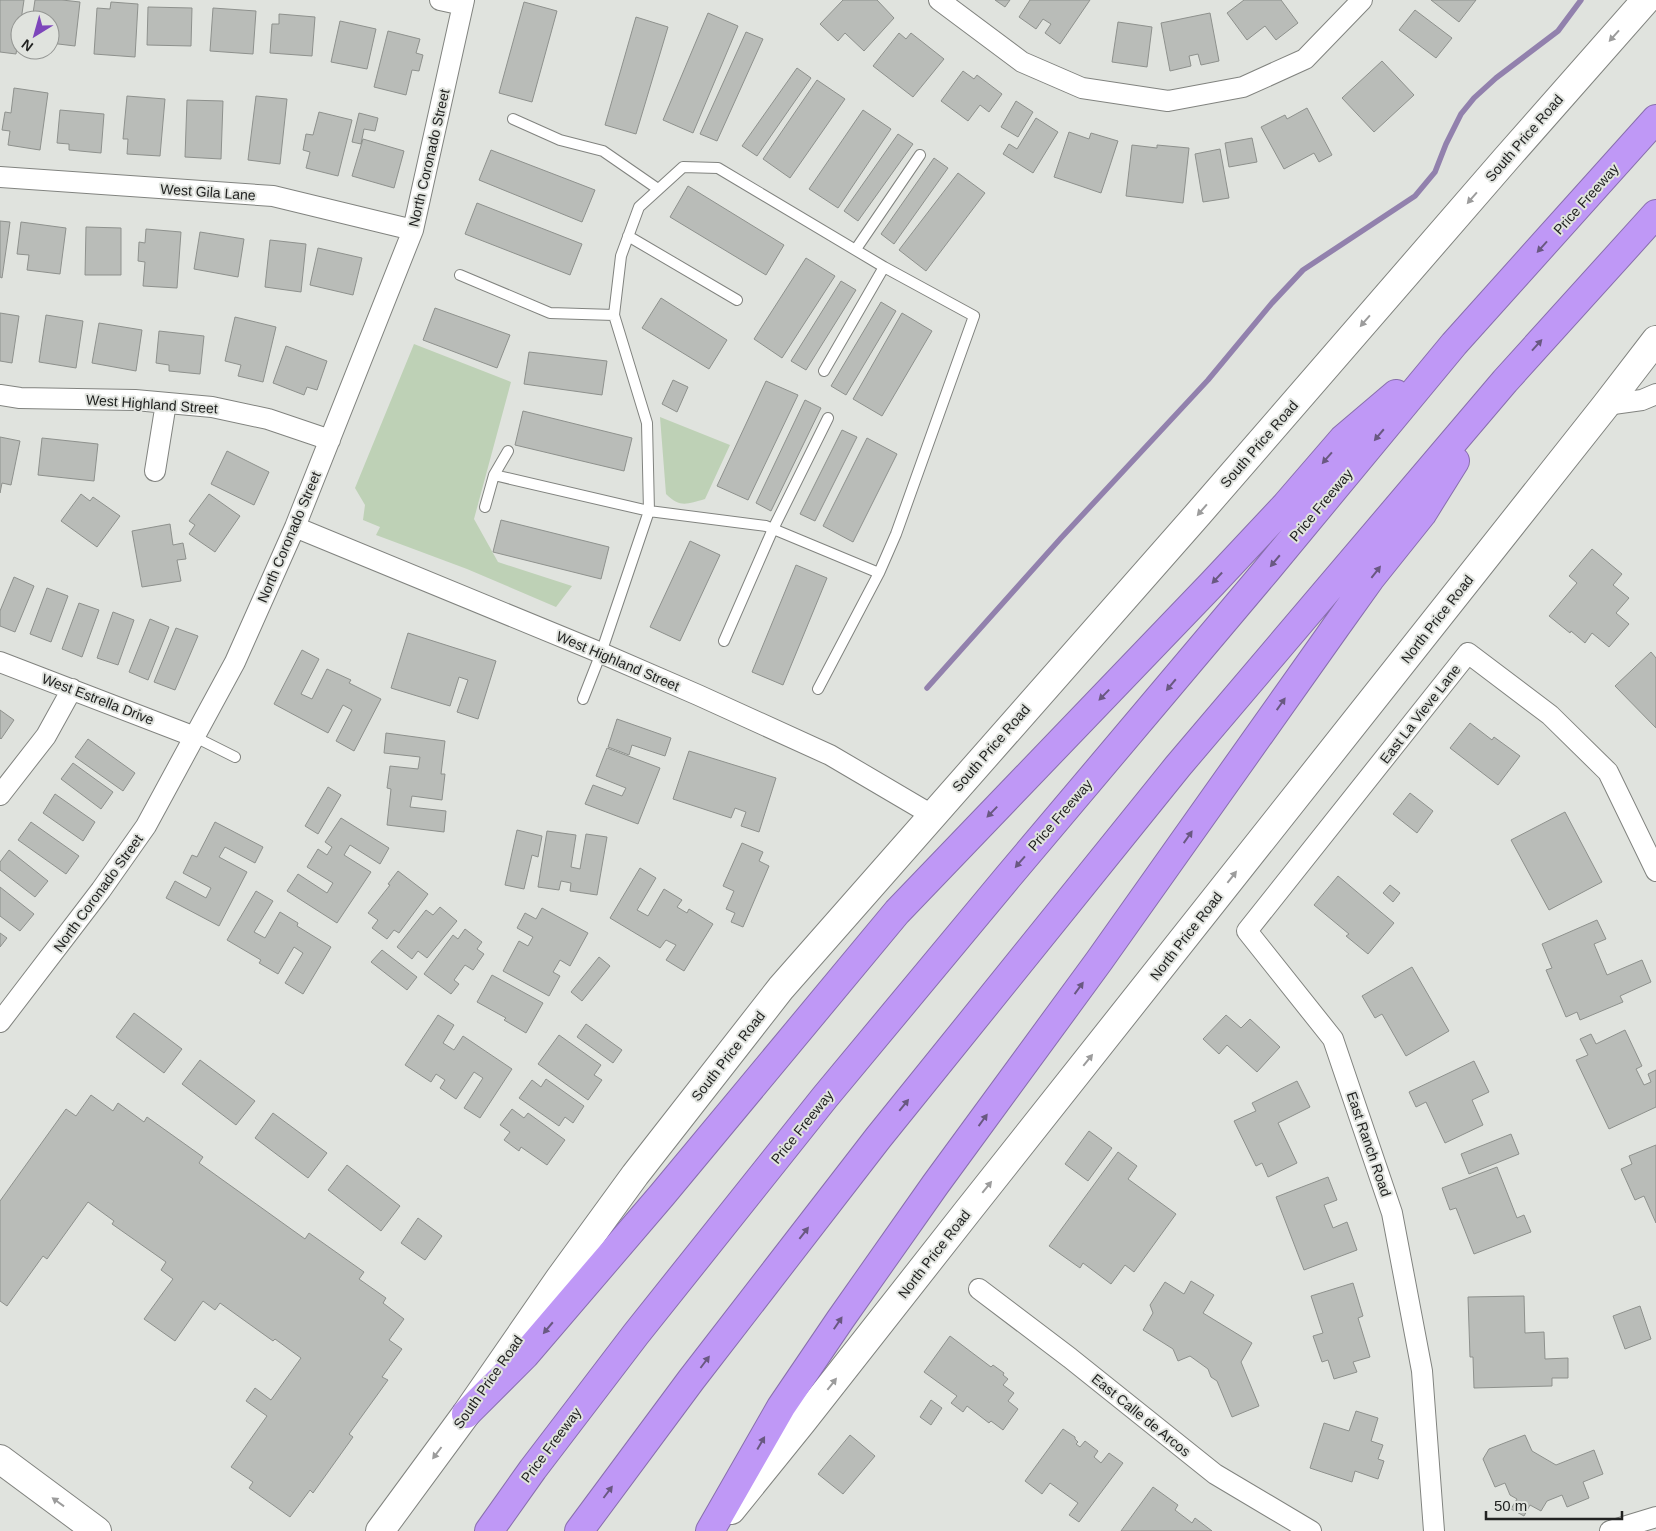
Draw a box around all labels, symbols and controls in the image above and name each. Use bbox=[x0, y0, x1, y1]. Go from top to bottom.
north arrow bbox=[10, 10, 60, 60]
one-way arrow bbox=[1608, 30, 1620, 42]
text: N bbox=[18, 36, 36, 55]
street label: North Coronado Street bbox=[405, 87, 453, 228]
street label: South Price Road bbox=[1482, 91, 1566, 185]
street label: Price Freeway bbox=[1550, 160, 1622, 238]
street label: West Gila Lane bbox=[160, 181, 256, 203]
one-way arrow bbox=[1466, 191, 1477, 204]
one-way arrow bbox=[1536, 241, 1548, 253]
one-way arrow bbox=[1360, 314, 1371, 327]
one-way arrow bbox=[1531, 339, 1543, 351]
street label: West Highland Street bbox=[86, 391, 219, 417]
street label: South Price Road bbox=[1217, 397, 1301, 491]
one-way arrow bbox=[1373, 429, 1384, 442]
one-way arrow bbox=[1322, 452, 1333, 464]
street label: Price Freeway bbox=[1286, 466, 1356, 544]
street label: North Coronado Street bbox=[254, 469, 324, 605]
one-way arrow bbox=[1196, 503, 1208, 515]
one-way arrow bbox=[1270, 554, 1281, 567]
one-way arrow bbox=[1371, 566, 1382, 579]
one-way arrow bbox=[1211, 571, 1223, 583]
street label: North Price Road bbox=[1398, 572, 1476, 666]
street label: West Highland Street bbox=[554, 628, 682, 694]
street label: East La Vieve Lane bbox=[1376, 661, 1464, 767]
street label: West Estrella Drive bbox=[40, 670, 156, 728]
one-way arrow bbox=[1165, 678, 1176, 691]
one-way arrow bbox=[1098, 688, 1110, 700]
one-way arrow bbox=[1276, 697, 1286, 711]
street label: South Price Road bbox=[949, 701, 1033, 795]
street label: Price Freeway bbox=[1025, 776, 1095, 854]
one-way arrow bbox=[986, 805, 998, 817]
one-way arrow bbox=[1183, 830, 1193, 843]
street label: North Coronado Street bbox=[50, 831, 146, 955]
one-way arrow bbox=[1014, 856, 1026, 868]
one-way arrow bbox=[1226, 871, 1237, 884]
street label: North Price Road bbox=[1147, 889, 1225, 983]
one-way arrow bbox=[1074, 982, 1084, 995]
street label: South Price Road bbox=[688, 1008, 768, 1104]
one-way arrow bbox=[1083, 1053, 1093, 1067]
street label: Price Freeway bbox=[768, 1087, 836, 1167]
street label: East Ranch Road bbox=[1344, 1090, 1394, 1198]
one-way arrow bbox=[899, 1099, 910, 1112]
one-way arrow bbox=[978, 1113, 988, 1127]
one-way arrow bbox=[981, 1181, 992, 1194]
street label: North Price Road bbox=[895, 1207, 973, 1301]
one-way arrow bbox=[799, 1227, 810, 1240]
one-way arrow bbox=[833, 1316, 843, 1330]
one-way arrow bbox=[542, 1322, 554, 1334]
street label: South Price Road bbox=[450, 1332, 526, 1432]
one-way arrow bbox=[700, 1355, 710, 1369]
street label: East Calle de Arcos bbox=[1088, 1370, 1194, 1460]
one-way arrow bbox=[827, 1378, 838, 1391]
street label: Price Freeway bbox=[518, 1404, 584, 1486]
one-way arrow bbox=[756, 1437, 765, 1450]
one-way arrow bbox=[432, 1446, 442, 1460]
one-way arrow bbox=[603, 1485, 613, 1499]
scale bar bbox=[1486, 1488, 1622, 1520]
one-way arrow bbox=[51, 1497, 65, 1507]
text: 50 m bbox=[1494, 1497, 1527, 1514]

